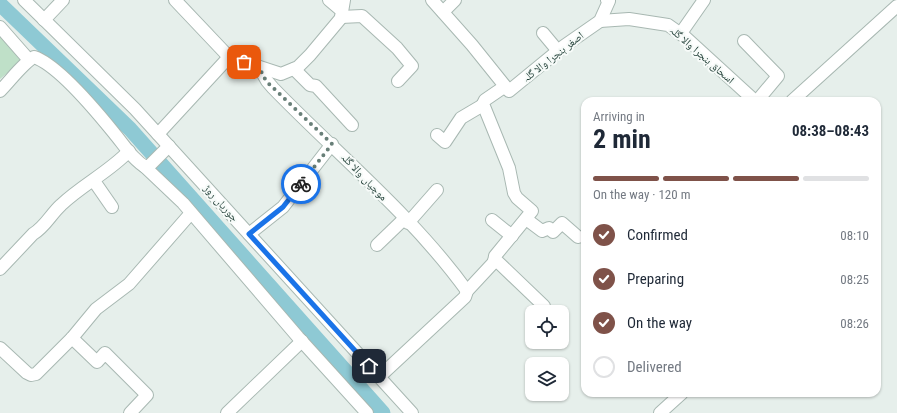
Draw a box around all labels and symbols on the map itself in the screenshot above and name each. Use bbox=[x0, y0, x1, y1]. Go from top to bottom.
street label: اسحاق ہنجرا والا گلہ bbox=[667, 23, 737, 87]
street label: اصغر ہنجرا والا گلہ bbox=[520, 29, 586, 85]
pin bbox=[227, 45, 261, 79]
street label: موچیاں والا گلہ bbox=[338, 150, 390, 204]
courier bbox=[281, 164, 321, 204]
street label: جوریاں روڑ bbox=[200, 181, 241, 224]
pin bbox=[352, 349, 386, 383]

